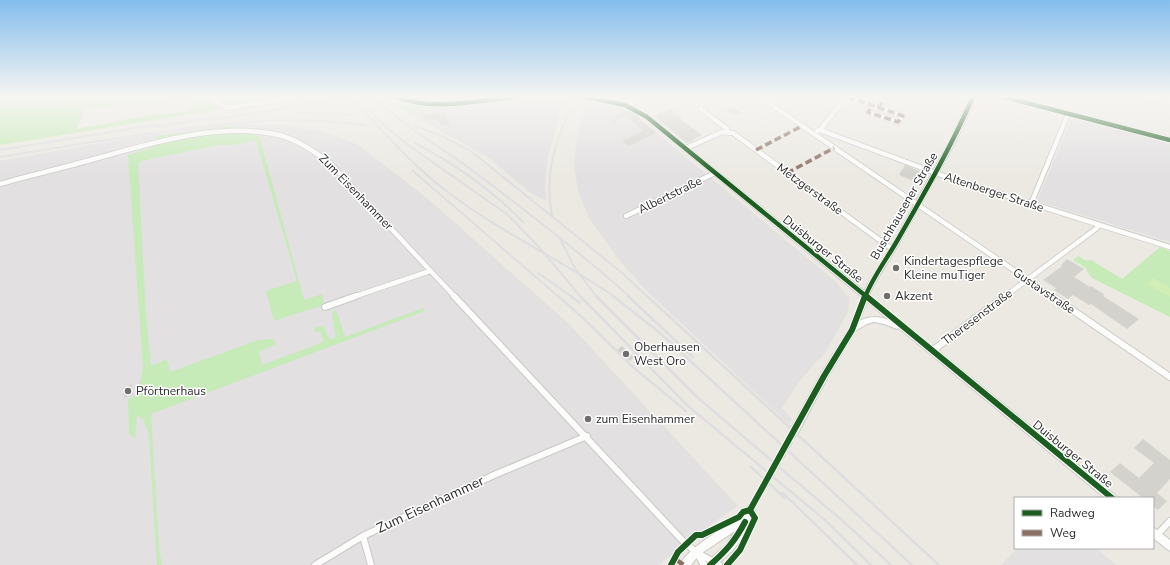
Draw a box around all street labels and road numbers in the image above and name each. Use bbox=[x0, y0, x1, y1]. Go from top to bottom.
street label: Buschhausener Straße bbox=[867, 149, 941, 263]
street label: Zum Eisenhammer bbox=[315, 150, 397, 234]
street label: Metzgerstraße bbox=[774, 160, 846, 218]
street label: Altenberger Straße bbox=[942, 168, 1046, 216]
street label: Albertstraße bbox=[636, 173, 704, 217]
street label: Duisburger Straße bbox=[780, 212, 866, 286]
street label: Gustavstraße bbox=[1010, 264, 1078, 318]
street label: Theresenstraße bbox=[939, 285, 1015, 349]
street label: Duisburger Straße bbox=[1030, 417, 1116, 491]
street label: Zum Eisenhammer bbox=[373, 471, 487, 538]

